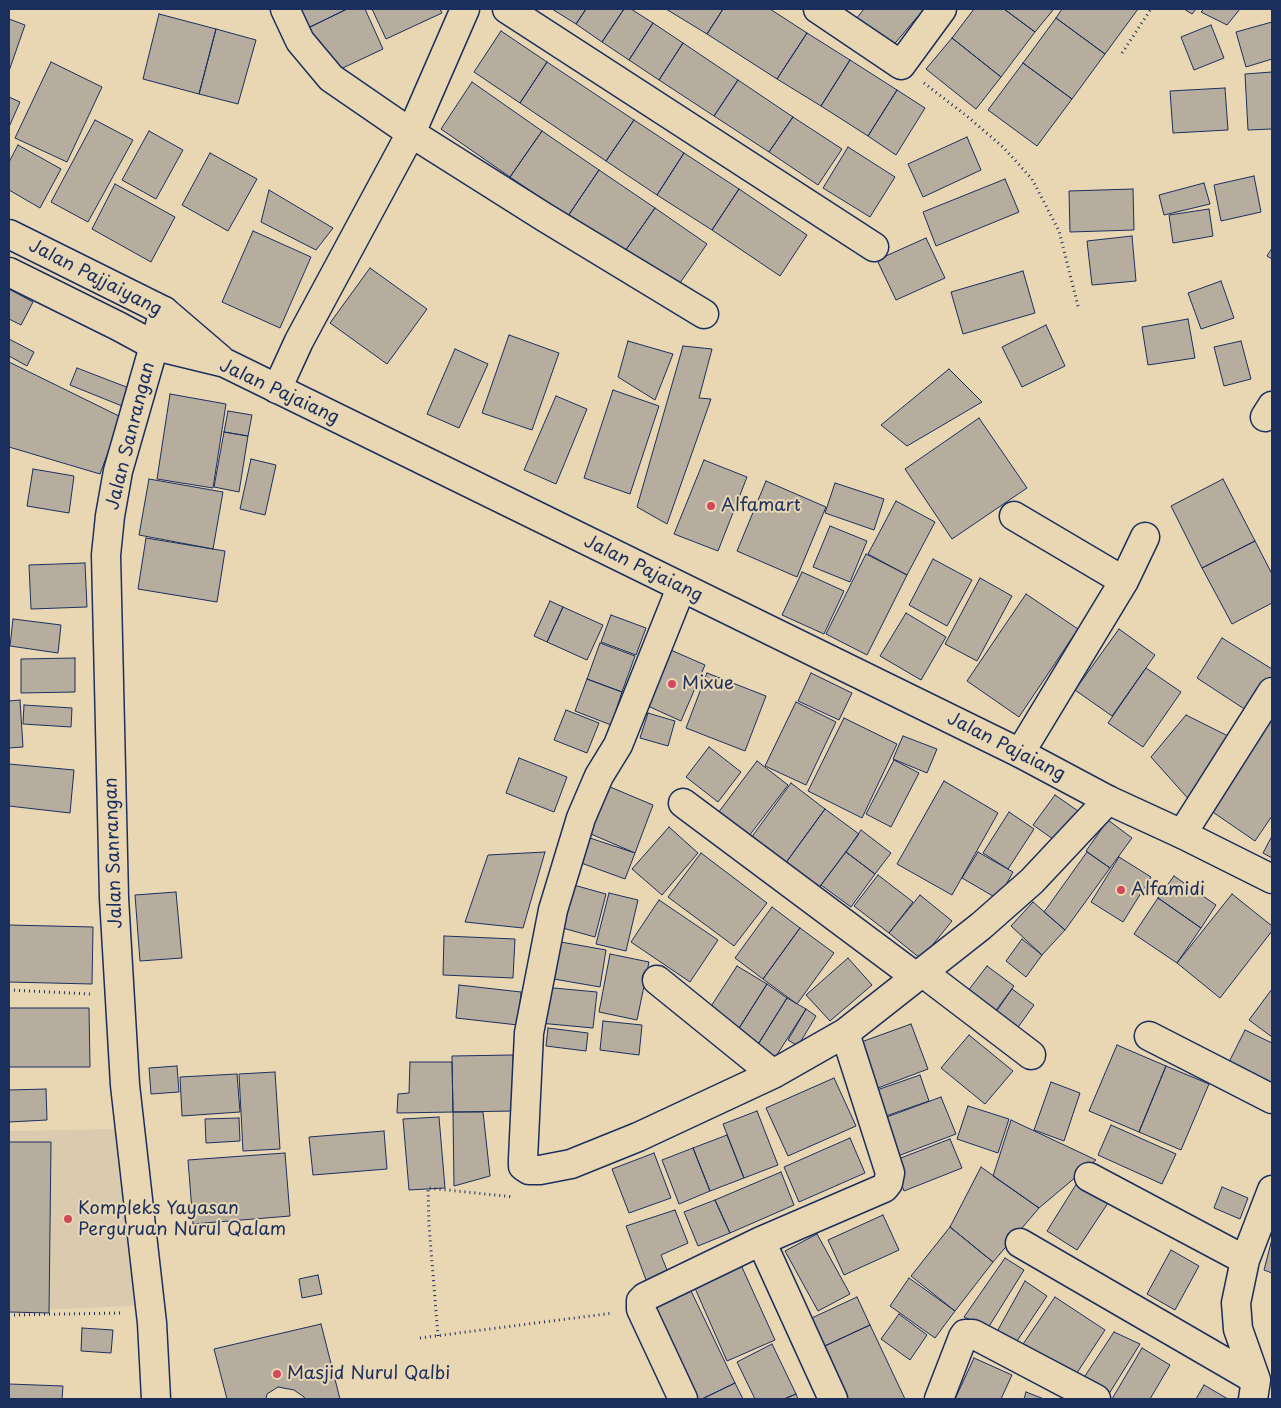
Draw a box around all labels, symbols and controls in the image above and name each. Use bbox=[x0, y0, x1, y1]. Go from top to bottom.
street label: Jalan Pajjaiyang bbox=[25, 235, 165, 321]
street label: Jalan Pajaiang bbox=[216, 355, 342, 429]
street label: Jalan Sanrangan bbox=[102, 360, 160, 512]
place label: Alfamart bbox=[721, 495, 801, 517]
marker: Alfamart bbox=[705, 500, 717, 512]
street label: Jalan Pajaiang bbox=[580, 531, 706, 607]
place label: Mixue bbox=[682, 673, 734, 695]
marker: Mixue bbox=[666, 678, 678, 690]
street label: Jalan Pajaiang bbox=[943, 708, 1069, 786]
street label: Jalan Sanrangan bbox=[101, 777, 127, 929]
place label: Alfamidi bbox=[1131, 879, 1205, 901]
marker: Alfamidi bbox=[1115, 884, 1127, 896]
place label: Kompleks Yayasan Perguruan Nurul Qalam bbox=[78, 1198, 286, 1240]
marker: Kompleks Yayasan Perguruan Nurul Qalam bbox=[62, 1213, 74, 1225]
place label: Masjid Nurul Qalbi bbox=[287, 1363, 450, 1385]
marker: Masjid Nurul Qalbi bbox=[271, 1368, 283, 1380]

